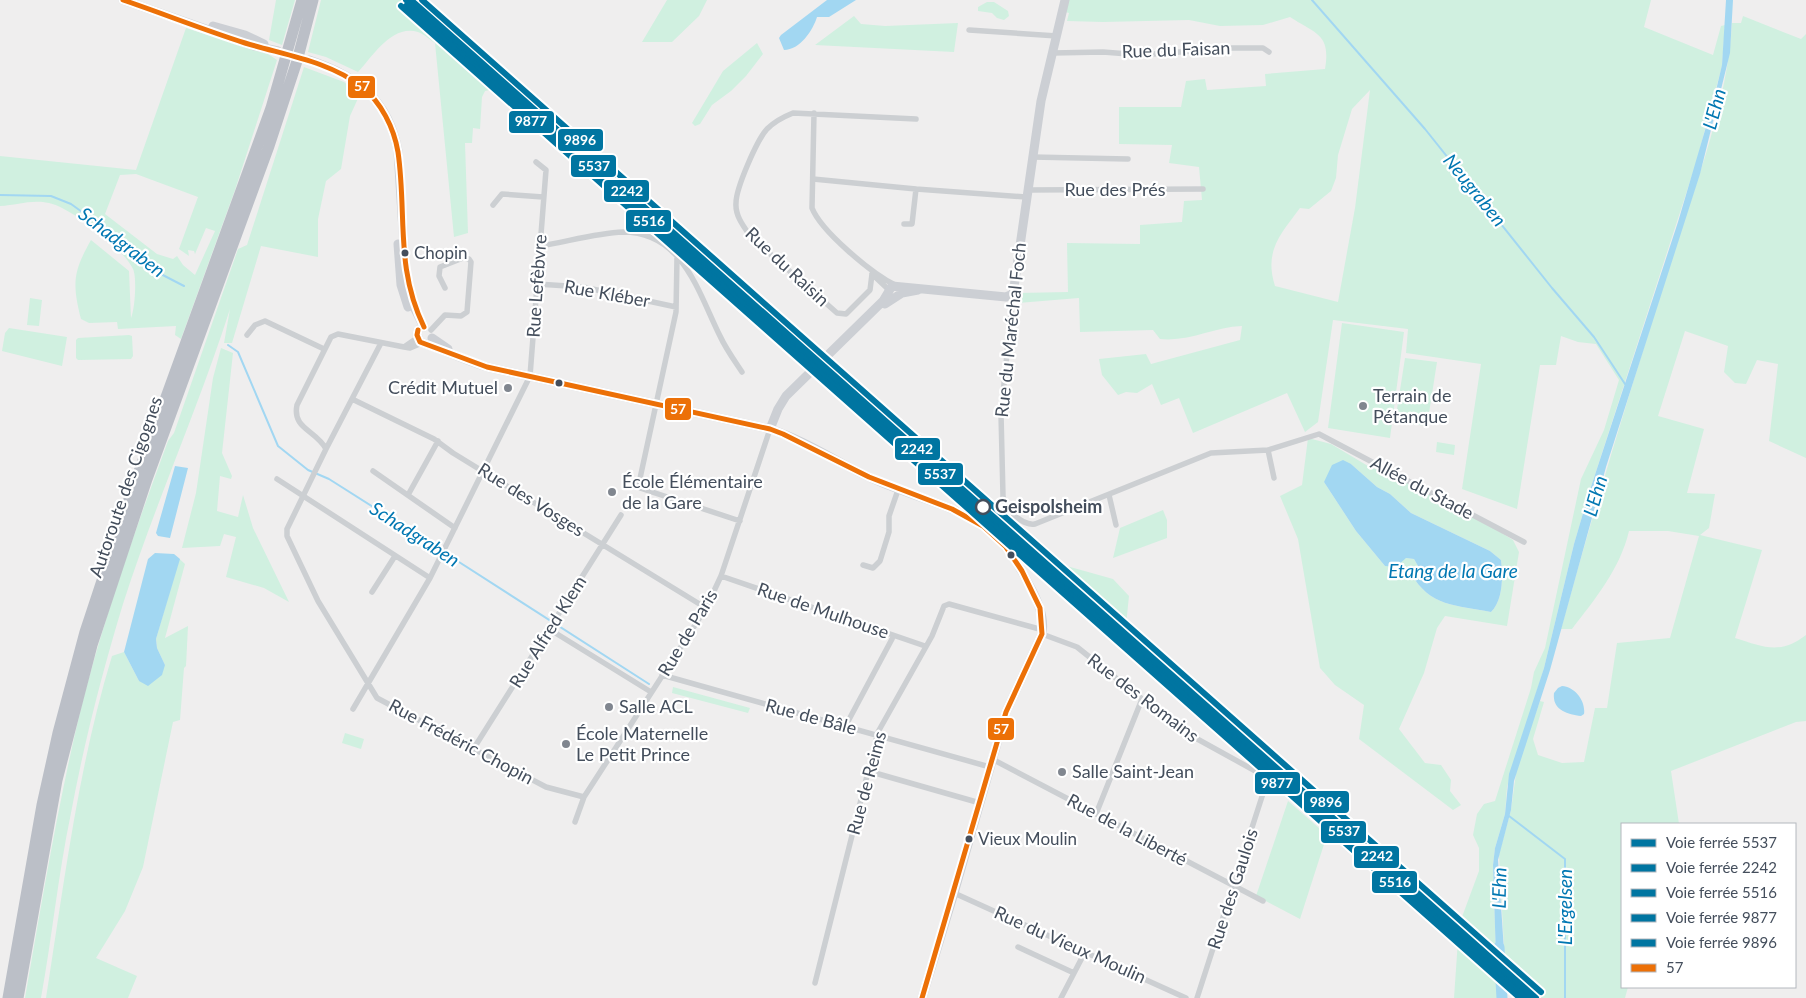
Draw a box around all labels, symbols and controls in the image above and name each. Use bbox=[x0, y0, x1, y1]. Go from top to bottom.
street label: Rue du Faisan bbox=[1121, 36, 1231, 62]
line badge: 57 bbox=[347, 75, 376, 99]
text: 57 bbox=[354, 77, 370, 94]
water label: L'Ehn bbox=[1697, 86, 1730, 132]
line badge: 9877 bbox=[508, 110, 555, 134]
text: 9877 bbox=[515, 112, 547, 129]
line badge: 9896 bbox=[557, 128, 604, 152]
text: 9896 bbox=[564, 131, 596, 148]
water label: Neugraben bbox=[1439, 149, 1512, 231]
line badge: 5537 bbox=[570, 154, 617, 178]
text: 5537 bbox=[578, 157, 610, 174]
street label: Rue des Prés bbox=[1064, 178, 1166, 200]
line badge: 2242 bbox=[603, 179, 650, 203]
text: 2242 bbox=[611, 182, 643, 199]
water label: Schadgraben bbox=[75, 202, 170, 282]
line badge: 5516 bbox=[625, 209, 672, 233]
text: 5516 bbox=[633, 212, 665, 229]
street label: Rue du Raisin bbox=[741, 222, 834, 311]
street label: Rue Lefèbvre bbox=[521, 234, 551, 338]
street label: Rue du Maréchal Foch bbox=[990, 241, 1030, 418]
place label: Chopin bbox=[414, 242, 468, 263]
marker: Chopin bbox=[400, 248, 410, 258]
street label: Rue Kléber bbox=[562, 275, 652, 311]
place label: Crédit Mutuel bbox=[388, 376, 498, 398]
unlabelled marker bbox=[554, 378, 564, 388]
marker: Crédit Mutuel bbox=[502, 382, 514, 394]
place label: Terrain de Pétanque bbox=[1373, 384, 1451, 427]
street label: Autoroute des Cigognes bbox=[84, 393, 166, 580]
line badge: 57 bbox=[664, 397, 692, 421]
text: 57 bbox=[670, 400, 686, 417]
marker: Terrain de Pétanque bbox=[1357, 400, 1369, 412]
line badge: 2242 bbox=[894, 437, 941, 461]
text: 2242 bbox=[901, 440, 933, 457]
street label: Allée du Stade bbox=[1367, 451, 1478, 523]
street label: Rue des Vosges bbox=[474, 458, 589, 541]
line badge: 5537 bbox=[917, 462, 964, 486]
text: 5537 bbox=[924, 465, 956, 482]
place label: École Élémentaire de la Gare bbox=[622, 470, 763, 513]
water label: L'Ehn bbox=[1578, 473, 1611, 519]
marker: École Élémentaire de la Gare bbox=[606, 486, 618, 498]
place label: Geispolsheim bbox=[995, 495, 1102, 517]
water label: Schadgraben bbox=[366, 496, 464, 571]
marker: Geispolsheim bbox=[975, 499, 991, 515]
unlabelled marker bbox=[1006, 550, 1016, 560]
water label: Etang de la Gare bbox=[1388, 559, 1518, 582]
street label: Rue Alfred Klem bbox=[504, 571, 590, 692]
street label: Rue de Mulhouse bbox=[755, 577, 892, 643]
street label: Rue de Paris bbox=[653, 585, 722, 680]
street label: Rue des Romains bbox=[1084, 648, 1204, 746]
street label: Rue de Bâle bbox=[763, 693, 859, 739]
street label: Rue Frédéric Chopin bbox=[385, 694, 538, 789]
place label: Salle ACL bbox=[619, 695, 693, 717]
marker: Salle ACL bbox=[603, 701, 615, 713]
line badge: 57 bbox=[987, 717, 1015, 741]
text: 57 bbox=[993, 720, 1009, 737]
place label: École Maternelle Le Petit Prince bbox=[576, 722, 708, 765]
street label: Rue de Reims bbox=[842, 728, 890, 837]
marker: École Maternelle Le Petit Prince bbox=[560, 738, 572, 750]
place label: Salle Saint-Jean bbox=[1072, 760, 1194, 782]
marker: Salle Saint-Jean bbox=[1056, 766, 1068, 778]
line badge: 9877 bbox=[1254, 771, 1301, 795]
text: 9877 bbox=[1261, 774, 1293, 791]
street label: Rue de la Liberté bbox=[1064, 788, 1191, 870]
line badge: 9896 bbox=[1303, 790, 1350, 814]
text: 9896 bbox=[1310, 793, 1342, 810]
line badge: 5537 bbox=[1320, 820, 1367, 844]
text: 5537 bbox=[1328, 822, 1360, 839]
legend bbox=[1621, 823, 1796, 988]
street label: Rue des Gaulois bbox=[1202, 825, 1262, 952]
place label: Vieux Moulin bbox=[978, 828, 1077, 849]
text: Voie ferrée 5537 bbox=[1666, 833, 1777, 851]
marker: Vieux Moulin bbox=[964, 834, 974, 844]
line badge: 2242 bbox=[1353, 845, 1400, 869]
text: 2242 bbox=[1361, 847, 1393, 864]
text: Voie ferrée 2242 bbox=[1666, 858, 1777, 876]
water label: L'Ehn bbox=[1487, 867, 1510, 909]
water label: L'Ergelsen bbox=[1553, 869, 1576, 945]
line badge: 5516 bbox=[1371, 870, 1418, 894]
text: 5516 bbox=[1379, 873, 1411, 890]
text: Voie ferrée 5516 bbox=[1666, 883, 1777, 901]
street label: Rue du Vieux Moulin bbox=[991, 901, 1150, 987]
text: Voie ferrée 9877 bbox=[1666, 908, 1777, 926]
text: Voie ferrée 9896 bbox=[1666, 933, 1777, 951]
text: 57 bbox=[1666, 958, 1684, 976]

